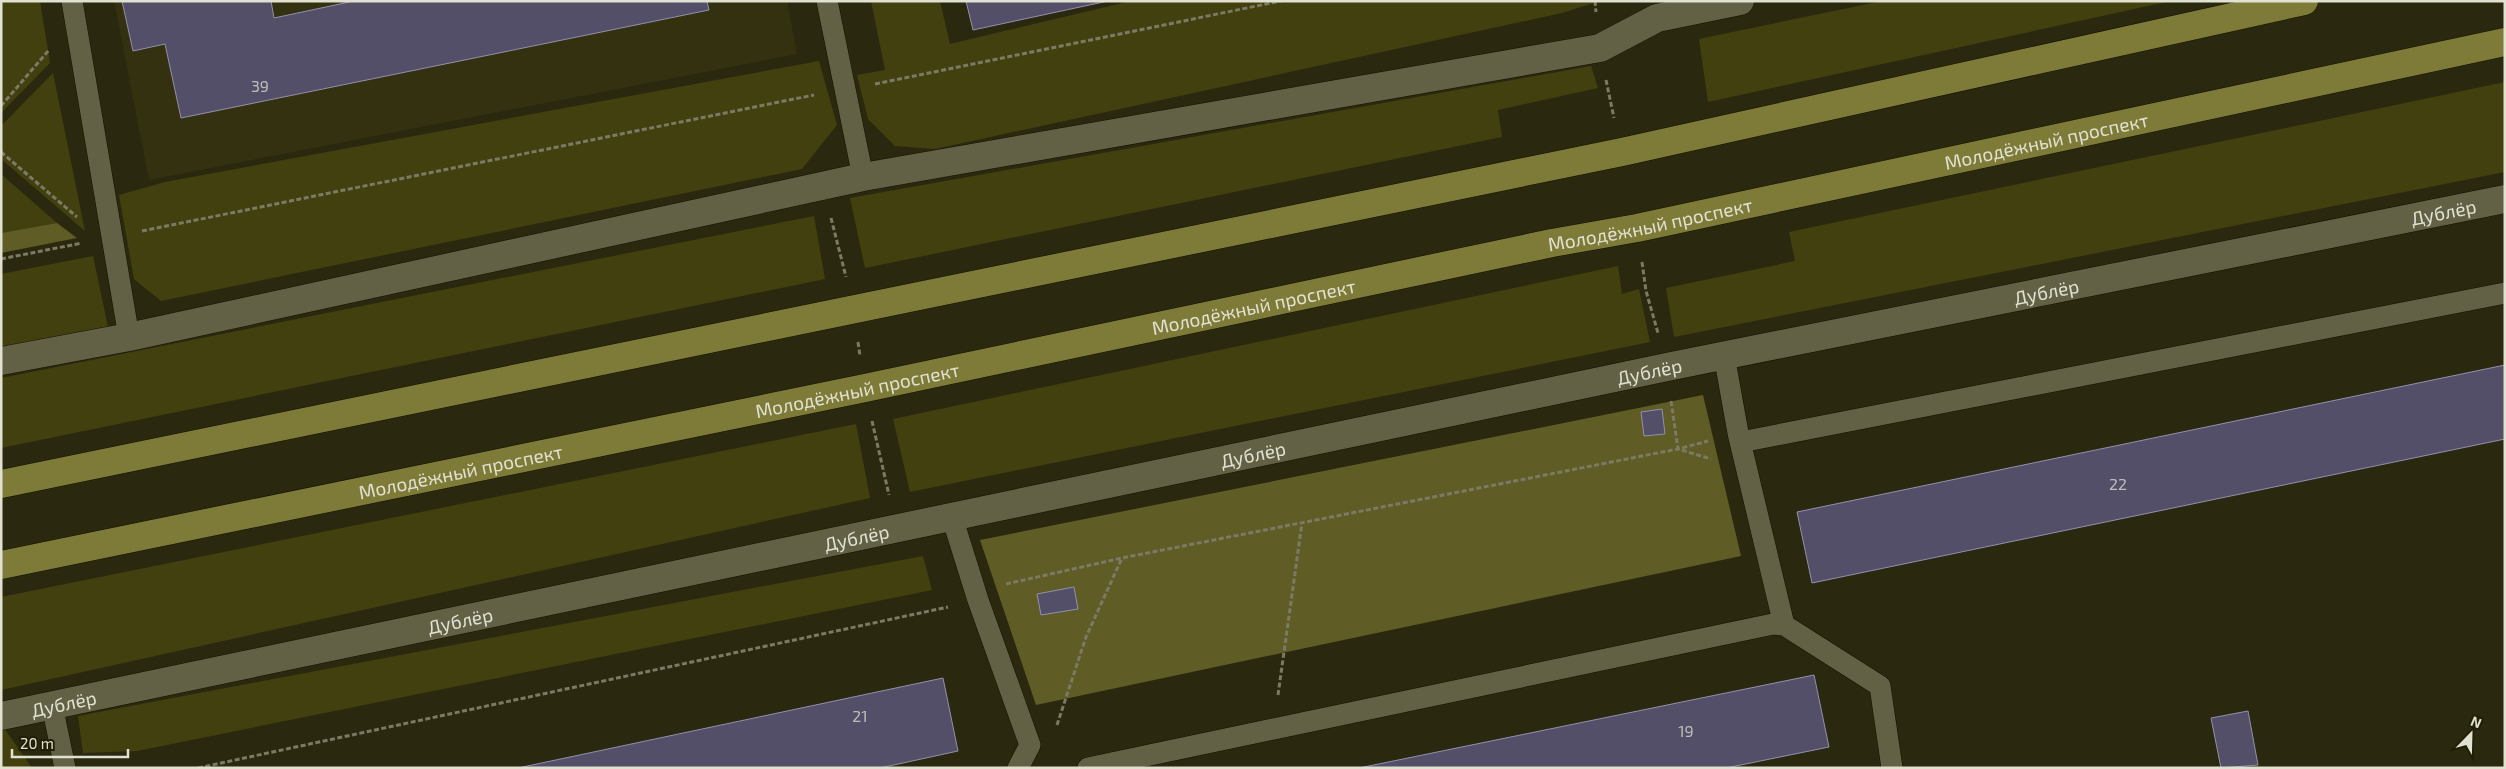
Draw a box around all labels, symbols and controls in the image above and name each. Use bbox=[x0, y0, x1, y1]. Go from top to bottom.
house number: 39 bbox=[251, 76, 269, 95]
street label: Молодёжный проспект bbox=[1942, 107, 2150, 173]
street label: Молодёжный проспект bbox=[1546, 192, 1754, 255]
street label: Дублёр bbox=[2409, 194, 2478, 229]
street label: Молодёжный проспект bbox=[1149, 273, 1358, 339]
street label: Дублёр bbox=[2012, 273, 2081, 309]
street label: Дублёр bbox=[1615, 353, 1684, 389]
street label: Молодёжный проспект bbox=[753, 357, 961, 422]
street label: Дублёр bbox=[1218, 436, 1288, 472]
street label: Молодёжный проспект bbox=[356, 439, 565, 503]
house number: 22 bbox=[2109, 474, 2127, 493]
street label: Дублёр bbox=[822, 519, 891, 555]
street label: Дублёр bbox=[425, 602, 495, 638]
street label: Дублёр bbox=[29, 685, 98, 721]
house number: 21 bbox=[852, 706, 868, 725]
north arrow bbox=[2446, 709, 2496, 759]
text: N bbox=[2468, 712, 2484, 731]
house number: 19 bbox=[1678, 721, 1694, 740]
scale bar bbox=[12, 726, 129, 758]
text: 20 m bbox=[20, 734, 54, 752]

